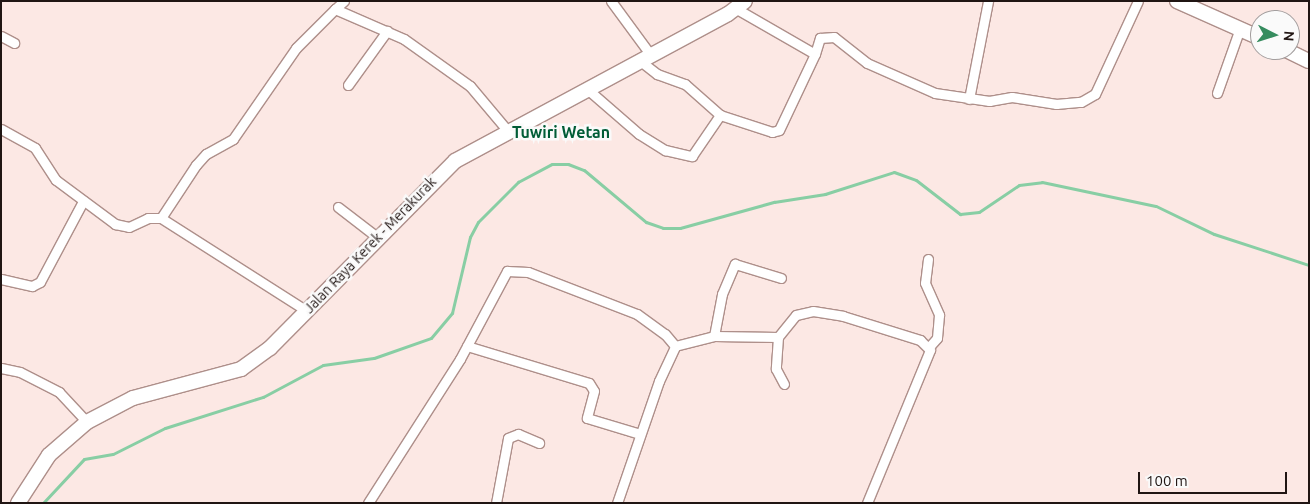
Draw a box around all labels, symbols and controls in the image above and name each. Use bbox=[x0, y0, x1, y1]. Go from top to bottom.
north arrow bbox=[1250, 10, 1300, 60]
text: N bbox=[1281, 30, 1297, 42]
district label: Tuwiri Wetan bbox=[512, 122, 610, 142]
street label: Jalan Raya Kerek - Merakurak bbox=[300, 173, 440, 317]
scale bar bbox=[1140, 462, 1289, 494]
text: 100 m bbox=[1146, 472, 1188, 489]

